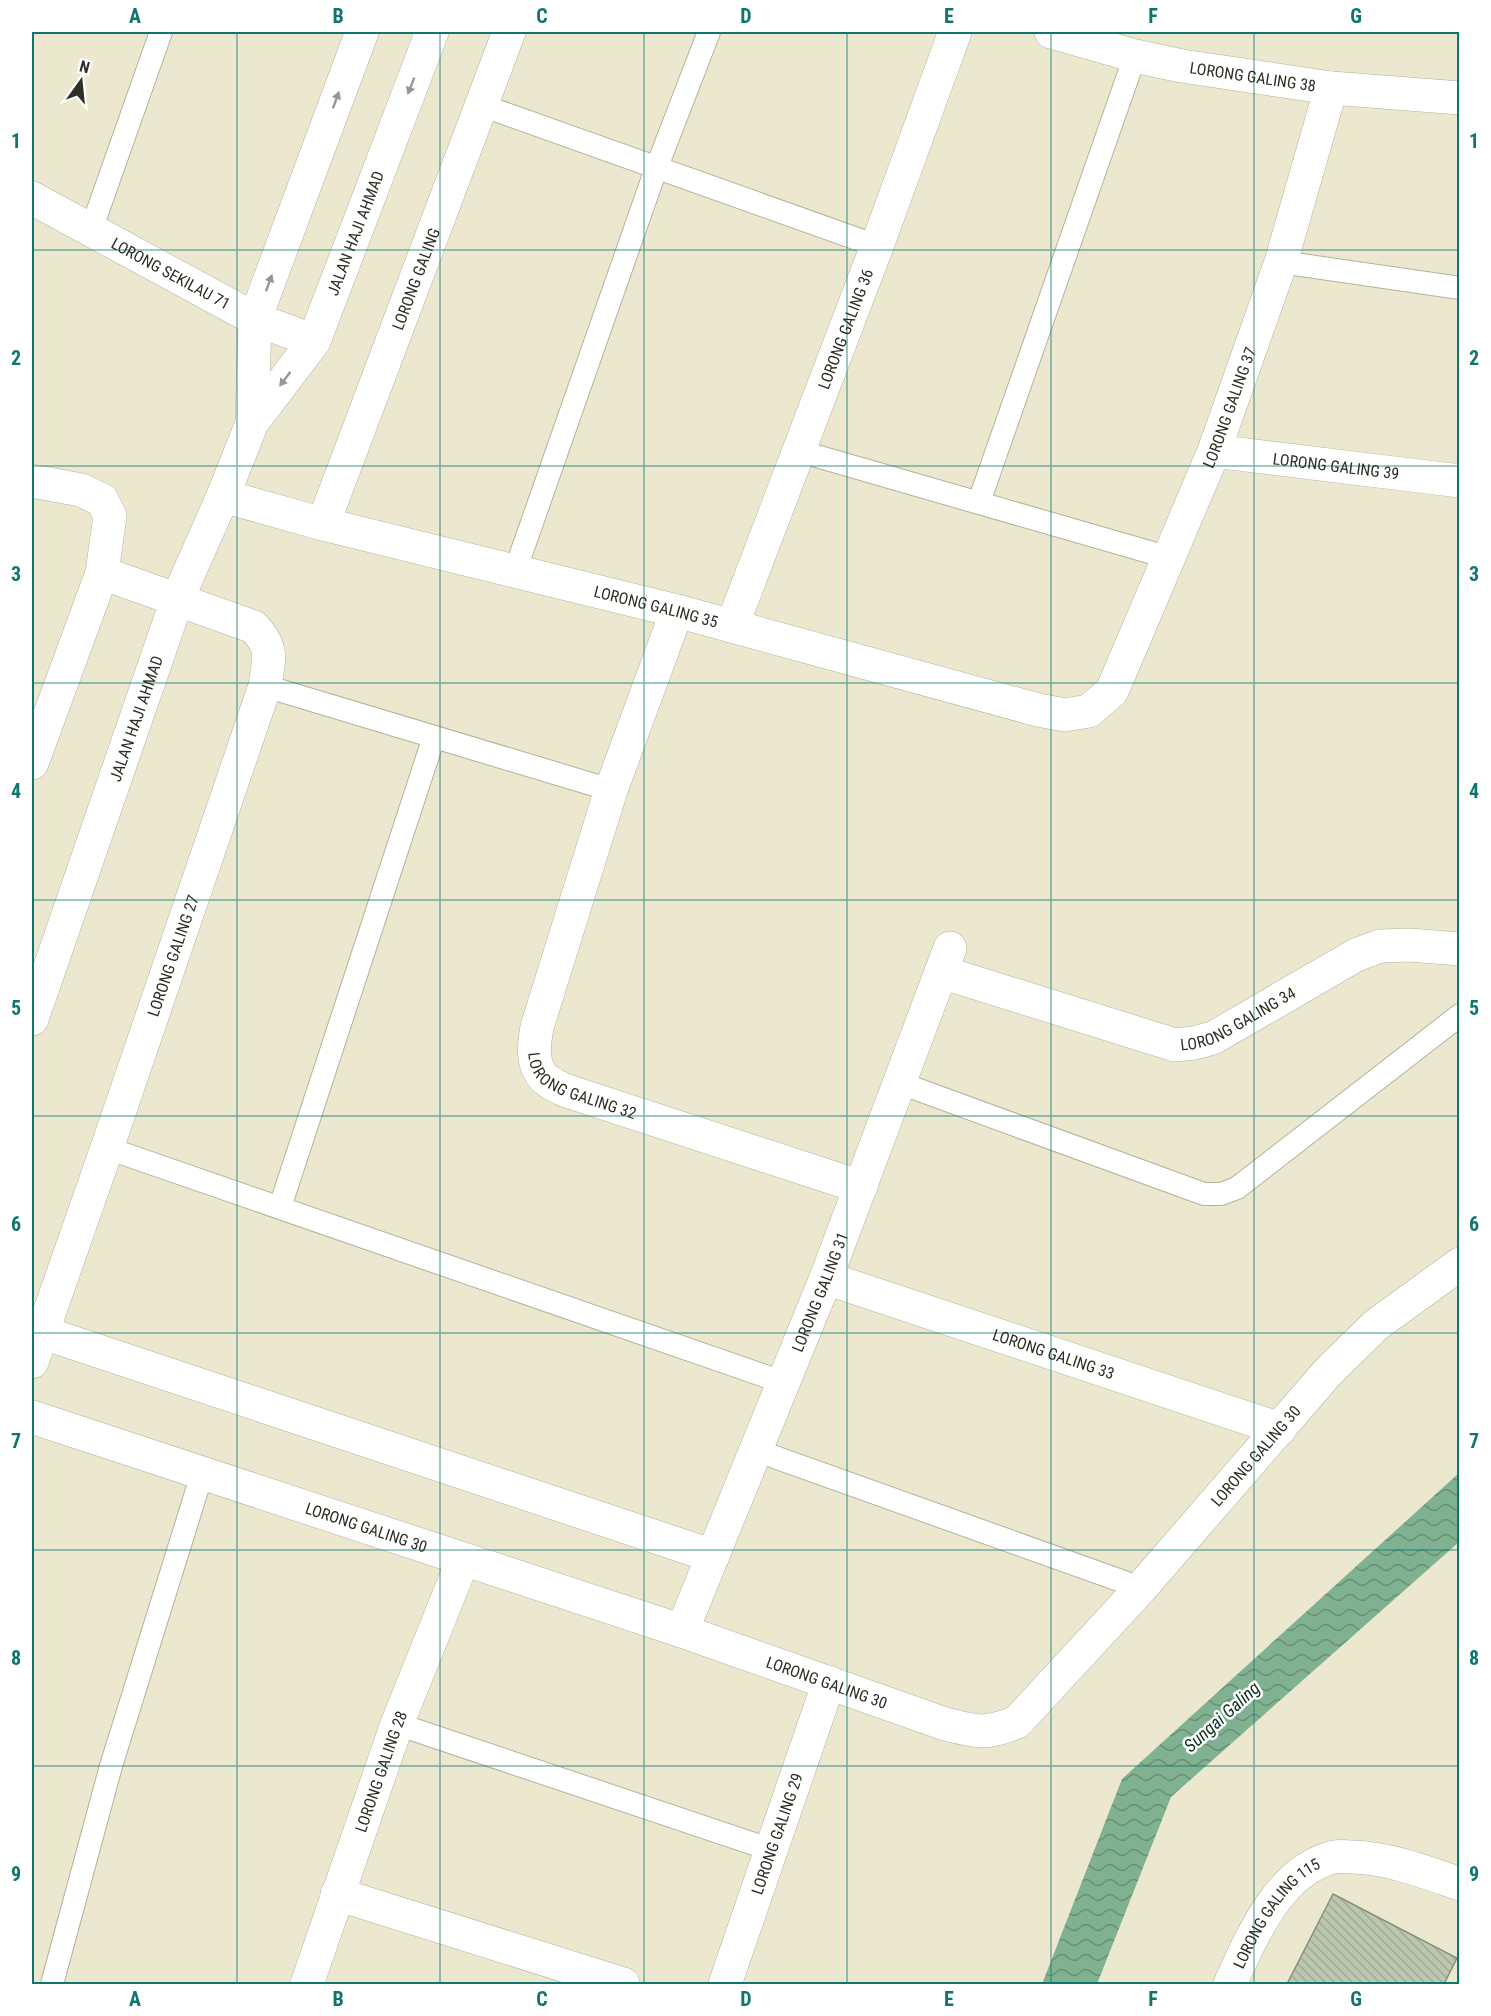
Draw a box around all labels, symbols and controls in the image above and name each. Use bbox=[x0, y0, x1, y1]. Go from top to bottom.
text: A bbox=[129, 4, 141, 28]
text: B bbox=[332, 4, 344, 28]
text: C bbox=[536, 4, 548, 28]
text: D bbox=[740, 4, 752, 28]
text: E bbox=[944, 4, 954, 28]
text: F bbox=[1148, 4, 1158, 28]
text: G bbox=[1350, 4, 1362, 28]
north arrow bbox=[51, 51, 111, 111]
text: N bbox=[78, 57, 92, 77]
street label: LORONG GALING 38 bbox=[1189, 58, 1317, 96]
one-way arrow bbox=[406, 77, 416, 95]
one-way arrow bbox=[332, 91, 342, 109]
text: 1 bbox=[11, 129, 21, 153]
text: 1 bbox=[1469, 129, 1479, 153]
street label: JALAN HAJI AHMAD bbox=[323, 168, 388, 298]
street label: LORONG GALING bbox=[388, 225, 444, 333]
street label: LORONG SEKILAU 71 bbox=[108, 234, 233, 314]
street label: LORONG GALING 36 bbox=[814, 266, 877, 392]
one-way arrow bbox=[264, 273, 274, 291]
street label: LORONG GALING 37 bbox=[1199, 344, 1260, 471]
text: 2 bbox=[11, 346, 21, 370]
text: 2 bbox=[1469, 346, 1479, 370]
one-way arrow bbox=[279, 372, 291, 387]
street label: LORONG GALING 39 bbox=[1272, 449, 1400, 484]
text: 3 bbox=[11, 562, 21, 586]
text: 3 bbox=[1469, 562, 1479, 586]
street label: LORONG GALING 35 bbox=[592, 582, 720, 632]
street label: JALAN HAJI AHMAD bbox=[106, 653, 167, 784]
text: 4 bbox=[11, 779, 21, 803]
text: 4 bbox=[1469, 779, 1479, 803]
street label: LORONG GALING 27 bbox=[144, 893, 203, 1019]
street label: LORONG GALING 34 bbox=[1179, 983, 1299, 1054]
text: 5 bbox=[11, 996, 21, 1020]
text: 5 bbox=[1469, 996, 1479, 1020]
street label: LORONG GALING 32 bbox=[524, 1051, 639, 1123]
text: 6 bbox=[11, 1212, 21, 1236]
text: 6 bbox=[1469, 1212, 1479, 1236]
street label: LORONG GALING 31 bbox=[788, 1230, 852, 1355]
street label: LORONG GALING 33 bbox=[990, 1325, 1117, 1383]
street label: LORONG GALING 30 bbox=[1207, 1402, 1305, 1510]
text: 7 bbox=[11, 1429, 21, 1453]
text: 7 bbox=[1469, 1429, 1479, 1453]
street label: LORONG GALING 30 bbox=[303, 1499, 430, 1556]
text: 8 bbox=[11, 1646, 21, 1670]
text: 8 bbox=[1469, 1646, 1479, 1670]
street label: LORONG GALING 30 bbox=[764, 1653, 890, 1713]
water label: Sungai Galing bbox=[1179, 1677, 1264, 1756]
street label: LORONG GALING 28 bbox=[351, 1708, 411, 1835]
street label: LORONG GALING 29 bbox=[748, 1771, 807, 1897]
street label: LORONG GALING 115 bbox=[1229, 1854, 1323, 1971]
text: 9 bbox=[11, 1862, 21, 1886]
text: 9 bbox=[1469, 1862, 1479, 1886]
text: A bbox=[129, 1987, 141, 2011]
text: B bbox=[332, 1987, 344, 2011]
text: C bbox=[536, 1987, 548, 2011]
text: D bbox=[740, 1987, 752, 2011]
text: E bbox=[944, 1987, 954, 2011]
text: F bbox=[1148, 1987, 1158, 2011]
text: G bbox=[1350, 1987, 1362, 2011]

